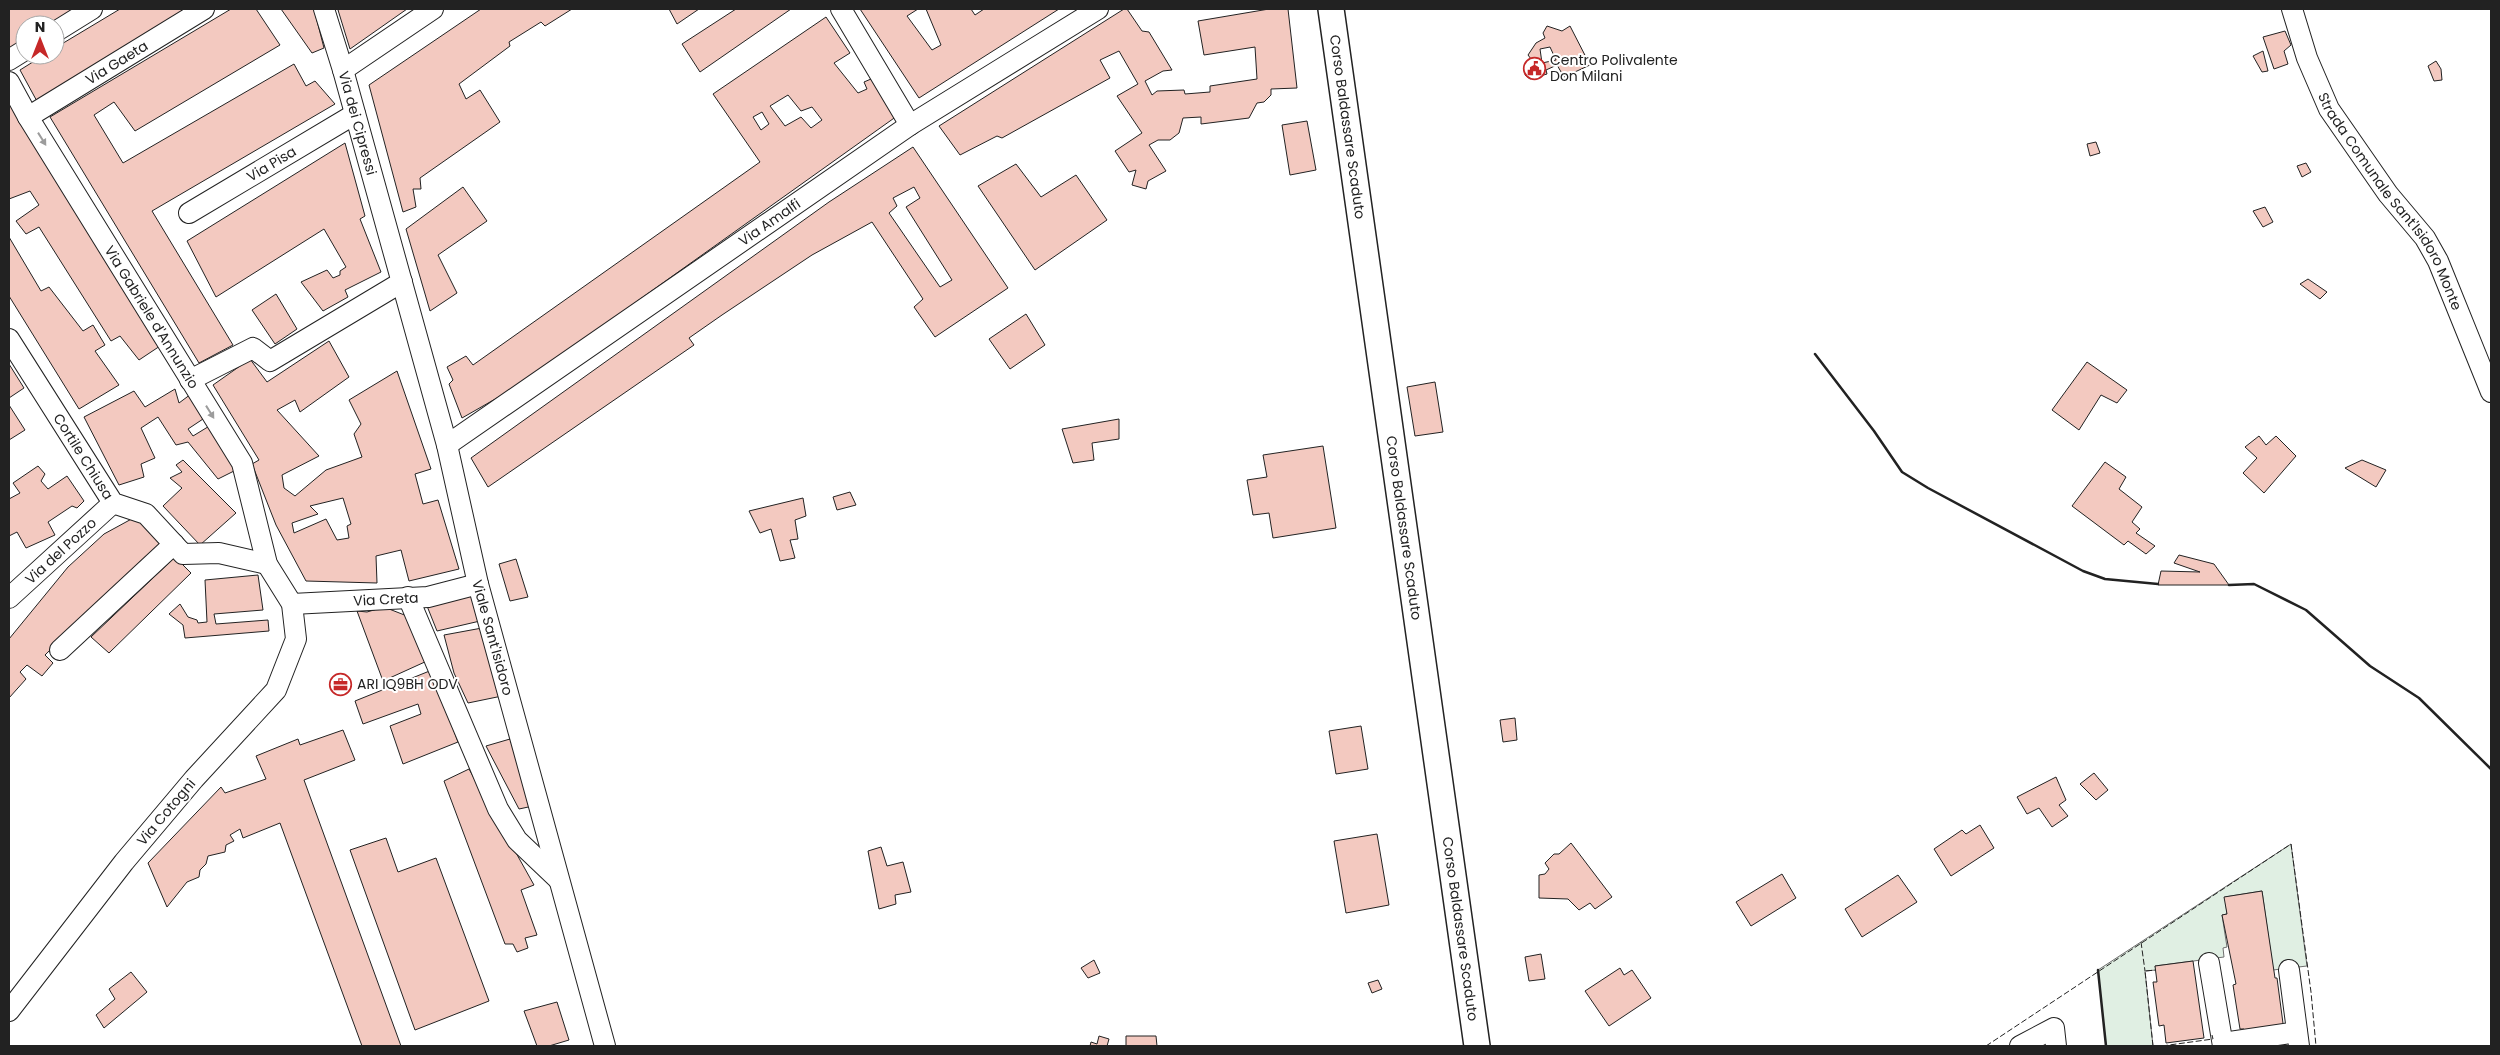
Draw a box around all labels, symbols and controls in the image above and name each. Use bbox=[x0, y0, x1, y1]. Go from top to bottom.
north arrow bbox=[15, 15, 65, 65]
text: N bbox=[35, 17, 45, 37]
street label: Corso Baldassare Scaduto bbox=[1325, 33, 1370, 220]
street label: Via Gaeta bbox=[82, 36, 152, 89]
place label: Centro Polivalente Don Milani bbox=[1550, 50, 1678, 86]
public building icon: Centro Polivalente Don Milani bbox=[1522, 56, 1546, 80]
street label: Via dei Cipressi bbox=[334, 69, 382, 177]
street label: Strada Comunale Sant'Isidoro Monte bbox=[2313, 89, 2467, 313]
one-way arrow bbox=[37, 133, 46, 146]
street label: Via Pisa bbox=[243, 141, 300, 186]
street label: Via Amalfi bbox=[735, 194, 804, 251]
street label: Via Gabriele d'Annunzio bbox=[100, 242, 204, 392]
one-way arrow bbox=[205, 405, 214, 418]
street label: Cortile Chiusa bbox=[49, 409, 118, 503]
street label: Corso Baldassare Scaduto bbox=[1381, 434, 1427, 621]
street label: Via del Pozzo bbox=[21, 513, 101, 589]
street label: Viale Sant'Isidoro bbox=[467, 577, 518, 698]
street label: Via Creta bbox=[353, 587, 419, 611]
office icon: ARI IQ9BH ODV bbox=[329, 672, 353, 696]
place label: ARI IQ9BH ODV bbox=[357, 674, 458, 694]
street label: Via Cotogni bbox=[132, 774, 200, 850]
street label: Corso Baldassare Scaduto bbox=[1438, 835, 1483, 1022]

